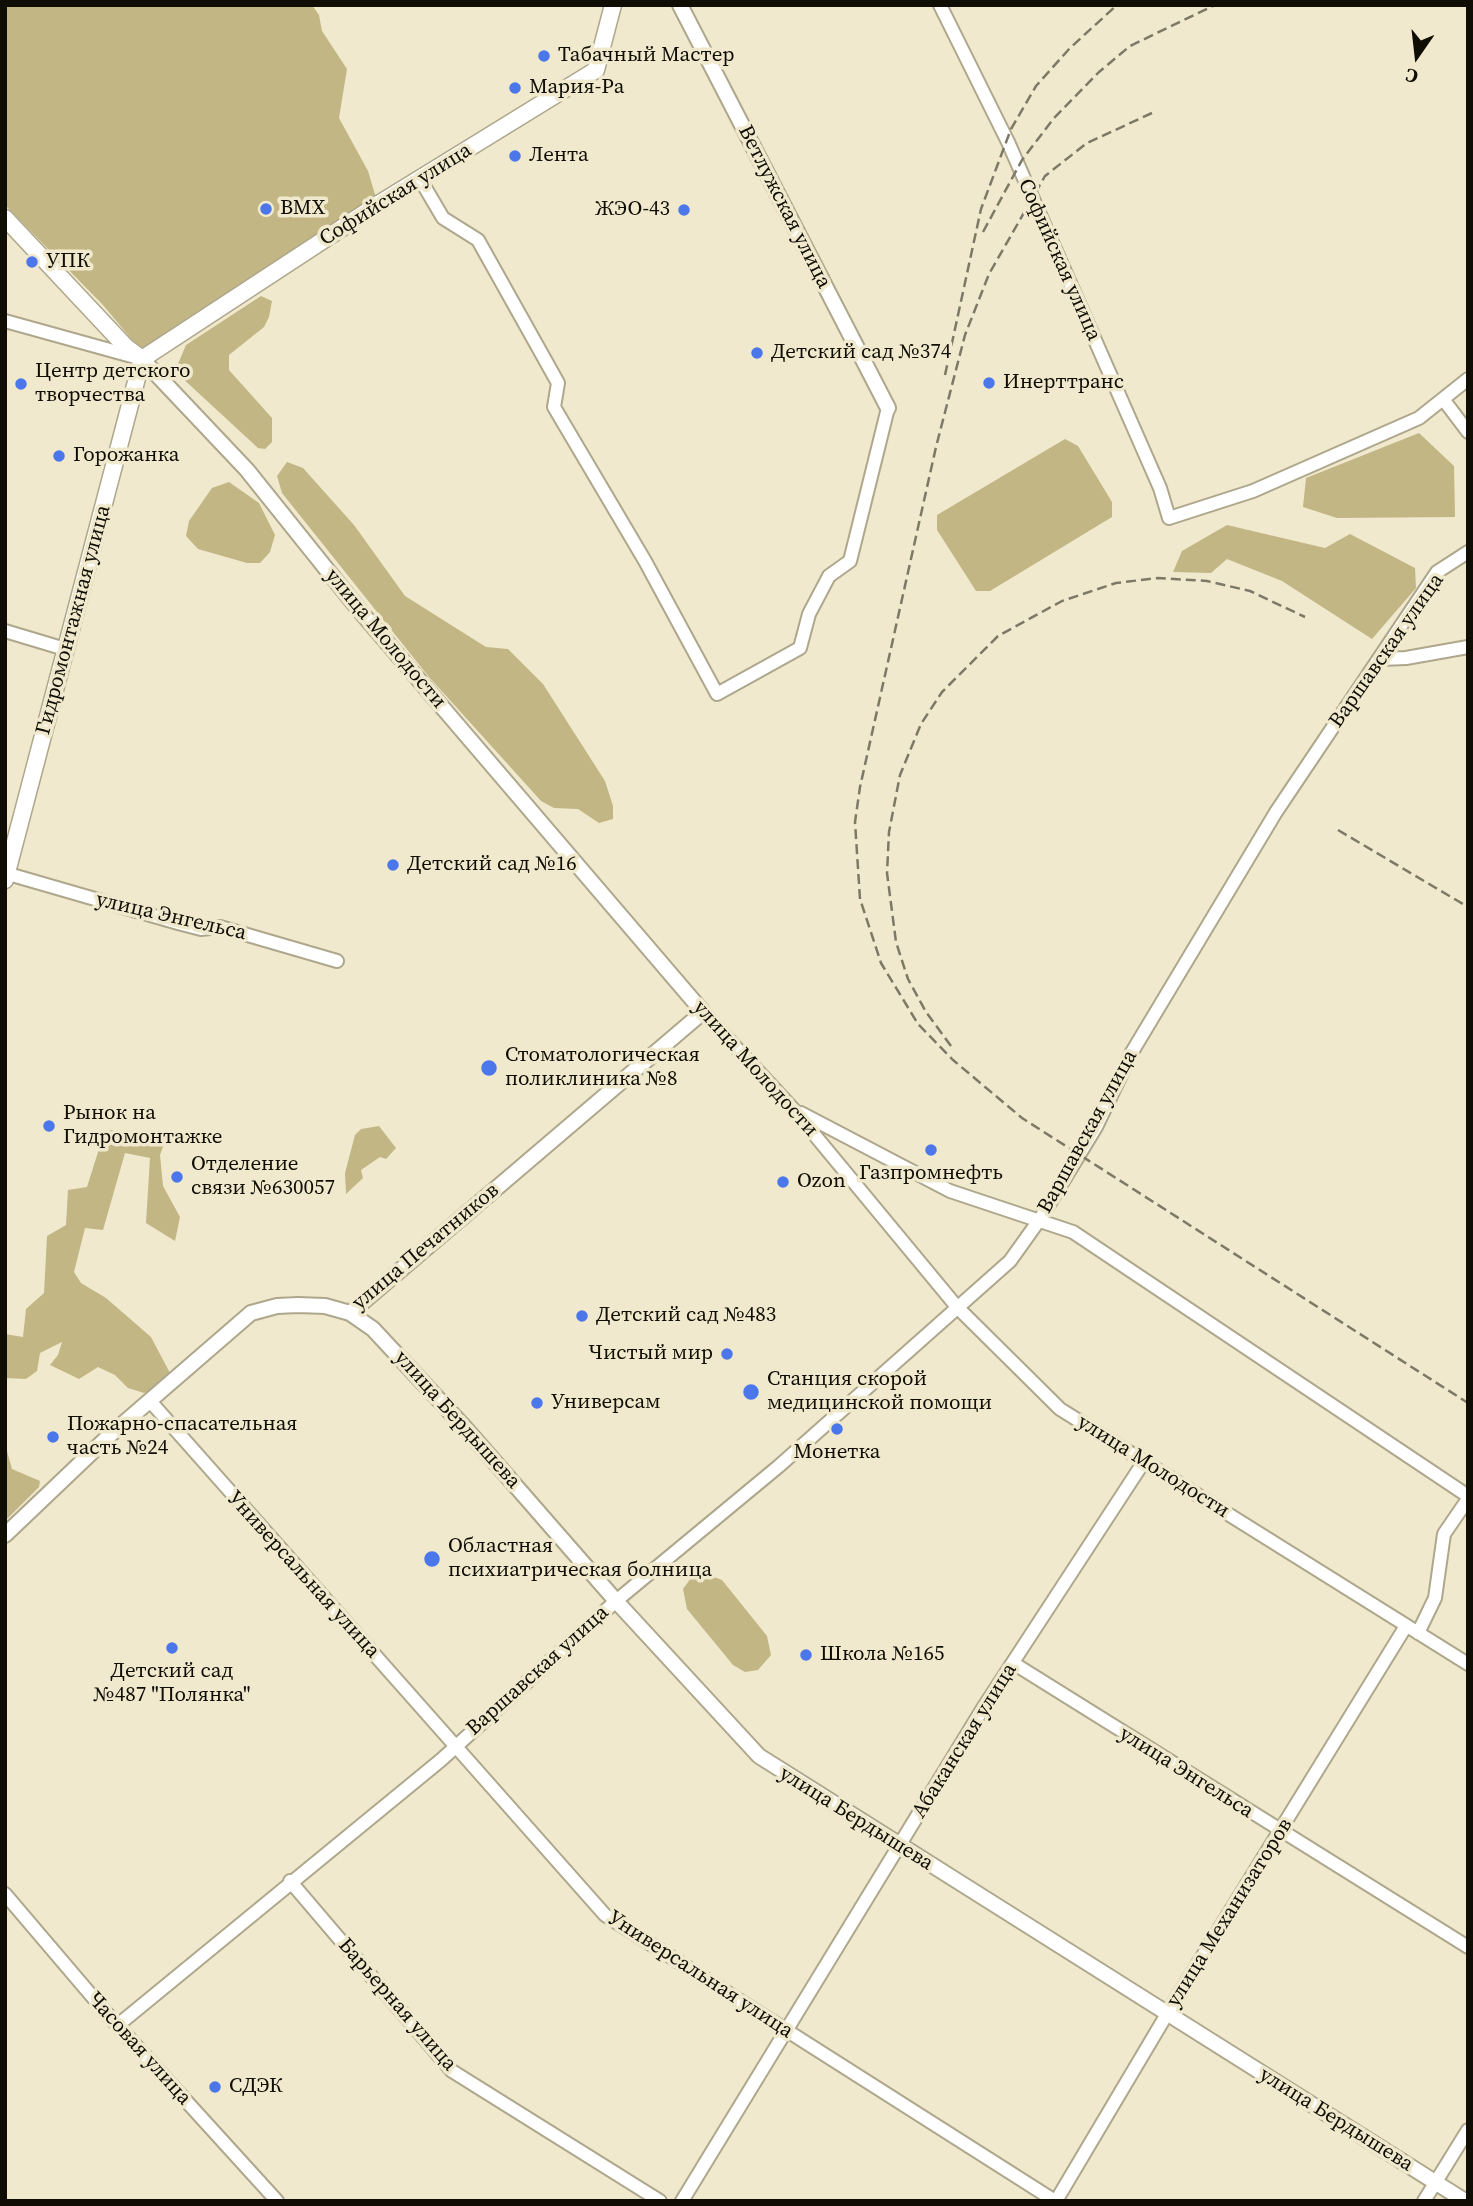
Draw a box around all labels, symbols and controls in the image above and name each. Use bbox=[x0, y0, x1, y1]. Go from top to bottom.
north arrow bbox=[1382, 21, 1452, 91]
place label: Табачный Мастер bbox=[558, 43, 734, 69]
marker: Табачный Мастер bbox=[536, 48, 552, 64]
text: С bbox=[1403, 62, 1421, 90]
place label: Мария-Ра bbox=[529, 75, 624, 101]
marker: Мария-Ра bbox=[507, 80, 523, 96]
street label: Ветлужская улица bbox=[732, 121, 836, 293]
street label: Софийская улица bbox=[315, 138, 477, 252]
place label: Лента bbox=[529, 143, 589, 169]
marker: Лента bbox=[507, 148, 523, 164]
street label: Софийская улица bbox=[1012, 175, 1106, 345]
place label: BMX bbox=[280, 196, 325, 222]
place label: ЖЭО-43 bbox=[595, 197, 670, 223]
marker: BMX bbox=[258, 201, 274, 217]
marker: ЖЭО-43 bbox=[676, 202, 692, 218]
place label: УПК bbox=[46, 249, 90, 275]
marker: УПК bbox=[24, 254, 40, 270]
place label: Детский сад №374 bbox=[771, 340, 951, 366]
marker: Детский сад №374 bbox=[749, 345, 765, 361]
place label: Центр детского творчества bbox=[35, 359, 191, 409]
place label: Инерттранс bbox=[1003, 370, 1124, 396]
marker: Инерттранс bbox=[981, 375, 997, 391]
marker: Центр детского творчества bbox=[13, 376, 29, 392]
place label: Горожанка bbox=[73, 443, 179, 469]
marker: Горожанка bbox=[51, 448, 67, 464]
street label: Гидромонтажная улица bbox=[31, 502, 117, 738]
street label: улица Молодости bbox=[319, 564, 451, 714]
street label: Варшавская улица bbox=[1324, 569, 1450, 733]
place label: Детский сад №16 bbox=[407, 852, 577, 878]
marker: Детский сад №16 bbox=[385, 857, 401, 873]
street label: улица Энгельса bbox=[93, 887, 249, 947]
street label: улица Молодости bbox=[687, 996, 823, 1142]
place label: Стоматологическая поликлиника №8 bbox=[505, 1043, 700, 1093]
street label: Варшавская улица bbox=[1033, 1046, 1143, 1218]
marker: Стоматологическая поликлиника №8 bbox=[479, 1058, 499, 1078]
place label: Рынок на Гидромонтажке bbox=[63, 1101, 222, 1151]
marker: Рынок на Гидромонтажке bbox=[41, 1118, 57, 1134]
marker: Газпромнефть bbox=[923, 1142, 939, 1158]
place label: Отделение связи №630057 bbox=[191, 1152, 335, 1202]
place label: Газпромнефть bbox=[859, 1161, 1003, 1187]
marker: Отделение связи №630057 bbox=[169, 1169, 185, 1185]
place label: Ozon bbox=[797, 1169, 846, 1195]
marker: Ozon bbox=[775, 1174, 791, 1190]
street label: улица Печатников bbox=[348, 1178, 504, 1316]
place label: Детский сад №483 bbox=[596, 1303, 776, 1329]
marker: Детский сад №483 bbox=[574, 1308, 590, 1324]
place label: Чистый мир bbox=[588, 1341, 713, 1367]
street label: улица Бердышева bbox=[388, 1346, 526, 1494]
marker: Чистый мир bbox=[719, 1346, 735, 1362]
place label: Станция скорой медицинской помощи bbox=[767, 1367, 992, 1417]
marker: Станция скорой медицинской помощи bbox=[741, 1382, 761, 1402]
place label: Универсам bbox=[551, 1390, 661, 1416]
marker: Универсам bbox=[529, 1395, 545, 1411]
street label: улица Молодости bbox=[1072, 1410, 1234, 1524]
place label: Пожарно-спасательная часть №24 bbox=[67, 1412, 298, 1462]
marker: Монетка bbox=[829, 1421, 845, 1437]
marker: Пожарно-спасательная часть №24 bbox=[45, 1429, 61, 1445]
place label: Монетка bbox=[794, 1440, 880, 1466]
street label: Универсальная улица bbox=[221, 1486, 385, 1664]
place label: Областная психиатрическая болница bbox=[448, 1534, 712, 1584]
marker: Областная психиатрическая болница bbox=[422, 1549, 442, 1569]
street label: Варшавская улица bbox=[462, 1601, 614, 1741]
marker: Детский сад №487 "Полянка" bbox=[164, 1640, 180, 1656]
place label: Школа №165 bbox=[820, 1642, 945, 1668]
marker: Школа №165 bbox=[798, 1647, 814, 1663]
place label: Детский сад №487 "Полянка" bbox=[94, 1659, 250, 1709]
street label: Абаканская улица bbox=[907, 1659, 1023, 1823]
street label: улица Энгельса bbox=[1114, 1722, 1258, 1824]
street label: улица Бердышева bbox=[774, 1761, 938, 1877]
street label: улица Механизаторов bbox=[1162, 1814, 1298, 2012]
street label: Универсальная улица bbox=[603, 1906, 797, 2044]
street label: Барьерная улица bbox=[332, 1933, 462, 2077]
street label: Часовая улица bbox=[82, 1987, 196, 2111]
street label: улица Бердышева bbox=[1254, 2062, 1418, 2178]
place label: СДЭК bbox=[229, 2074, 283, 2100]
marker: СДЭК bbox=[207, 2079, 223, 2095]

